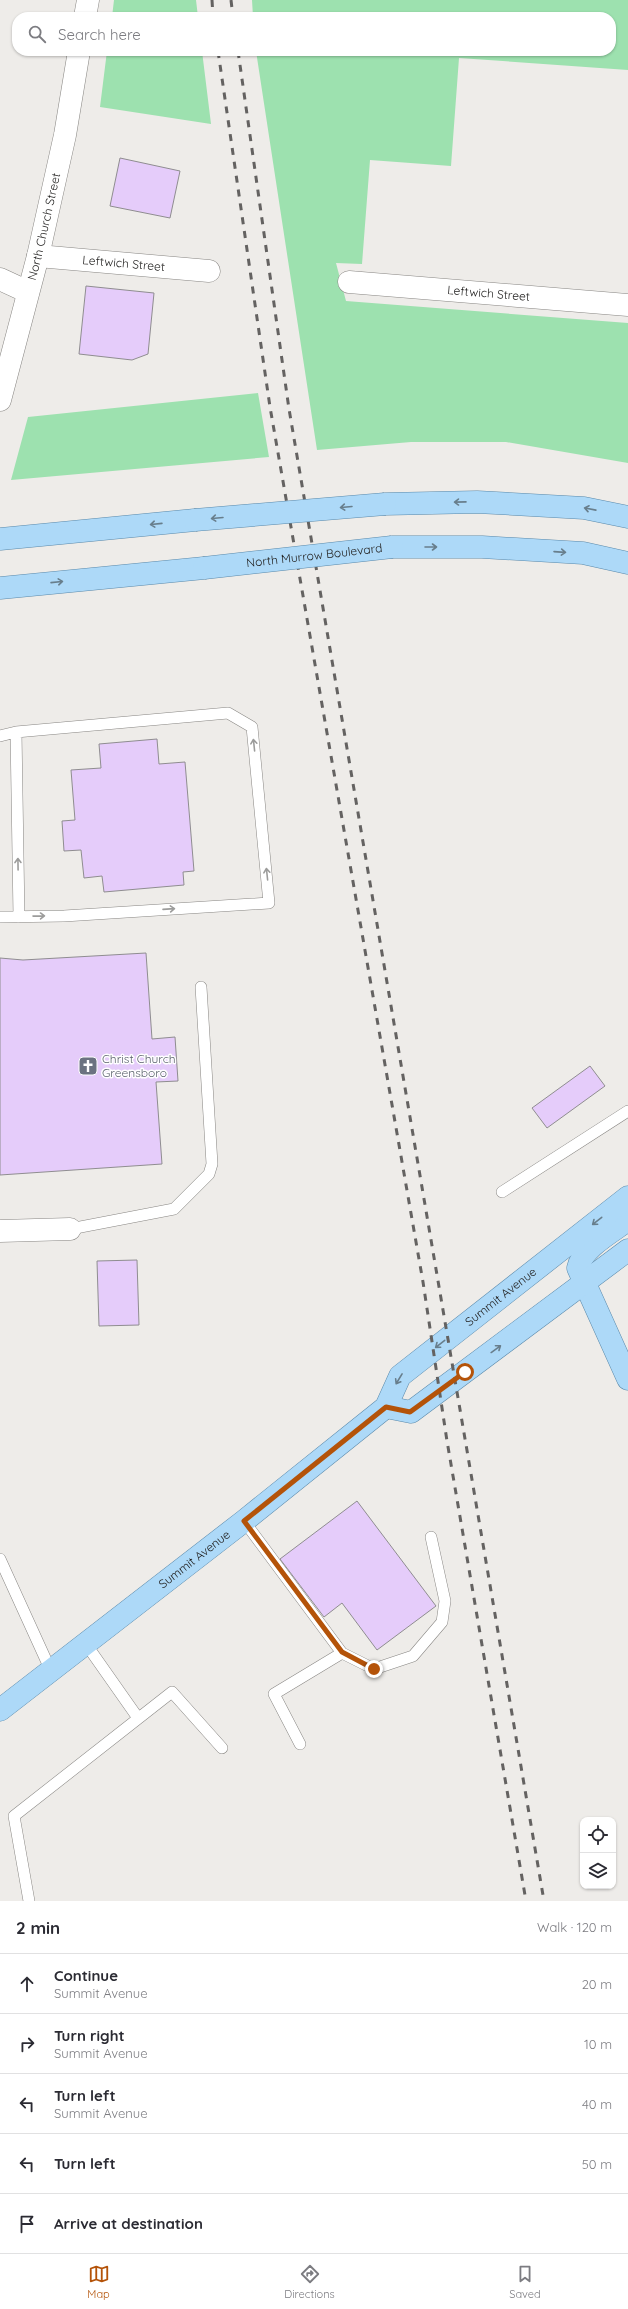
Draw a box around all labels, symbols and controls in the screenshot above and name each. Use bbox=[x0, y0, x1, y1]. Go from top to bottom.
search box bbox=[12, 12, 616, 56]
icon: search bbox=[26, 23, 48, 45]
text: Search here bbox=[58, 25, 141, 44]
street label: North Church Street bbox=[24, 171, 63, 282]
street label: Leftwich Street bbox=[82, 252, 166, 274]
street label: Leftwich Street bbox=[447, 282, 530, 304]
one-way arrow bbox=[454, 498, 467, 506]
one-way arrow bbox=[340, 504, 353, 511]
one-way arrow bbox=[584, 505, 597, 513]
one-way arrow bbox=[211, 515, 224, 522]
one-way arrow bbox=[150, 520, 163, 528]
street label: North Murrow Boulevard bbox=[246, 540, 383, 570]
one-way arrow bbox=[424, 543, 437, 551]
one-way arrow bbox=[553, 548, 566, 555]
one-way arrow bbox=[50, 579, 63, 586]
one-way arrow bbox=[250, 739, 258, 752]
one-way arrow bbox=[14, 858, 22, 871]
one-way arrow bbox=[263, 868, 270, 881]
one-way arrow bbox=[162, 906, 175, 913]
one-way arrow bbox=[32, 913, 45, 920]
place label: Christ Church Greensboro bbox=[102, 1051, 176, 1080]
church icon: Christ Church Greensboro bbox=[77, 1055, 99, 1077]
one-way arrow bbox=[591, 1216, 602, 1225]
street label: Summit Avenue bbox=[462, 1264, 539, 1329]
one-way arrow bbox=[434, 1340, 445, 1348]
one-way arrow bbox=[491, 1345, 502, 1353]
route start bbox=[456, 1363, 474, 1381]
one-way arrow bbox=[395, 1373, 403, 1385]
street label: Summit Avenue bbox=[155, 1526, 233, 1591]
route end bbox=[365, 1660, 383, 1678]
map controls bbox=[580, 1817, 616, 1889]
button: locate bbox=[580, 1817, 616, 1853]
button: layers bbox=[580, 1853, 616, 1889]
text: 2 min bbox=[16, 1917, 60, 1938]
text: Walk · 120 m bbox=[537, 1919, 612, 1935]
text: Continue bbox=[54, 1966, 118, 1985]
icon: ahead bbox=[16, 1973, 38, 1995]
text: 20 m bbox=[582, 1976, 612, 1992]
text: Summit Avenue bbox=[54, 1985, 148, 2001]
text: Turn right bbox=[54, 2026, 125, 2045]
icon: right bbox=[16, 2033, 38, 2055]
text: 10 m bbox=[584, 2036, 612, 2052]
text: Summit Avenue bbox=[54, 2045, 148, 2061]
text: Turn left bbox=[54, 2086, 116, 2105]
icon: left bbox=[16, 2093, 38, 2115]
text: 40 m bbox=[582, 2096, 612, 2112]
text: Summit Avenue bbox=[54, 2105, 148, 2121]
icon: left bbox=[16, 2153, 38, 2175]
text: Turn left bbox=[54, 2154, 116, 2173]
text: 50 m bbox=[582, 2156, 612, 2172]
icon: arrive bbox=[16, 2213, 38, 2235]
text: Arrive at destination bbox=[54, 2214, 203, 2233]
tab: Map bbox=[87, 2263, 110, 2301]
tab: Directions bbox=[284, 2263, 335, 2301]
tab: Saved bbox=[509, 2263, 541, 2301]

